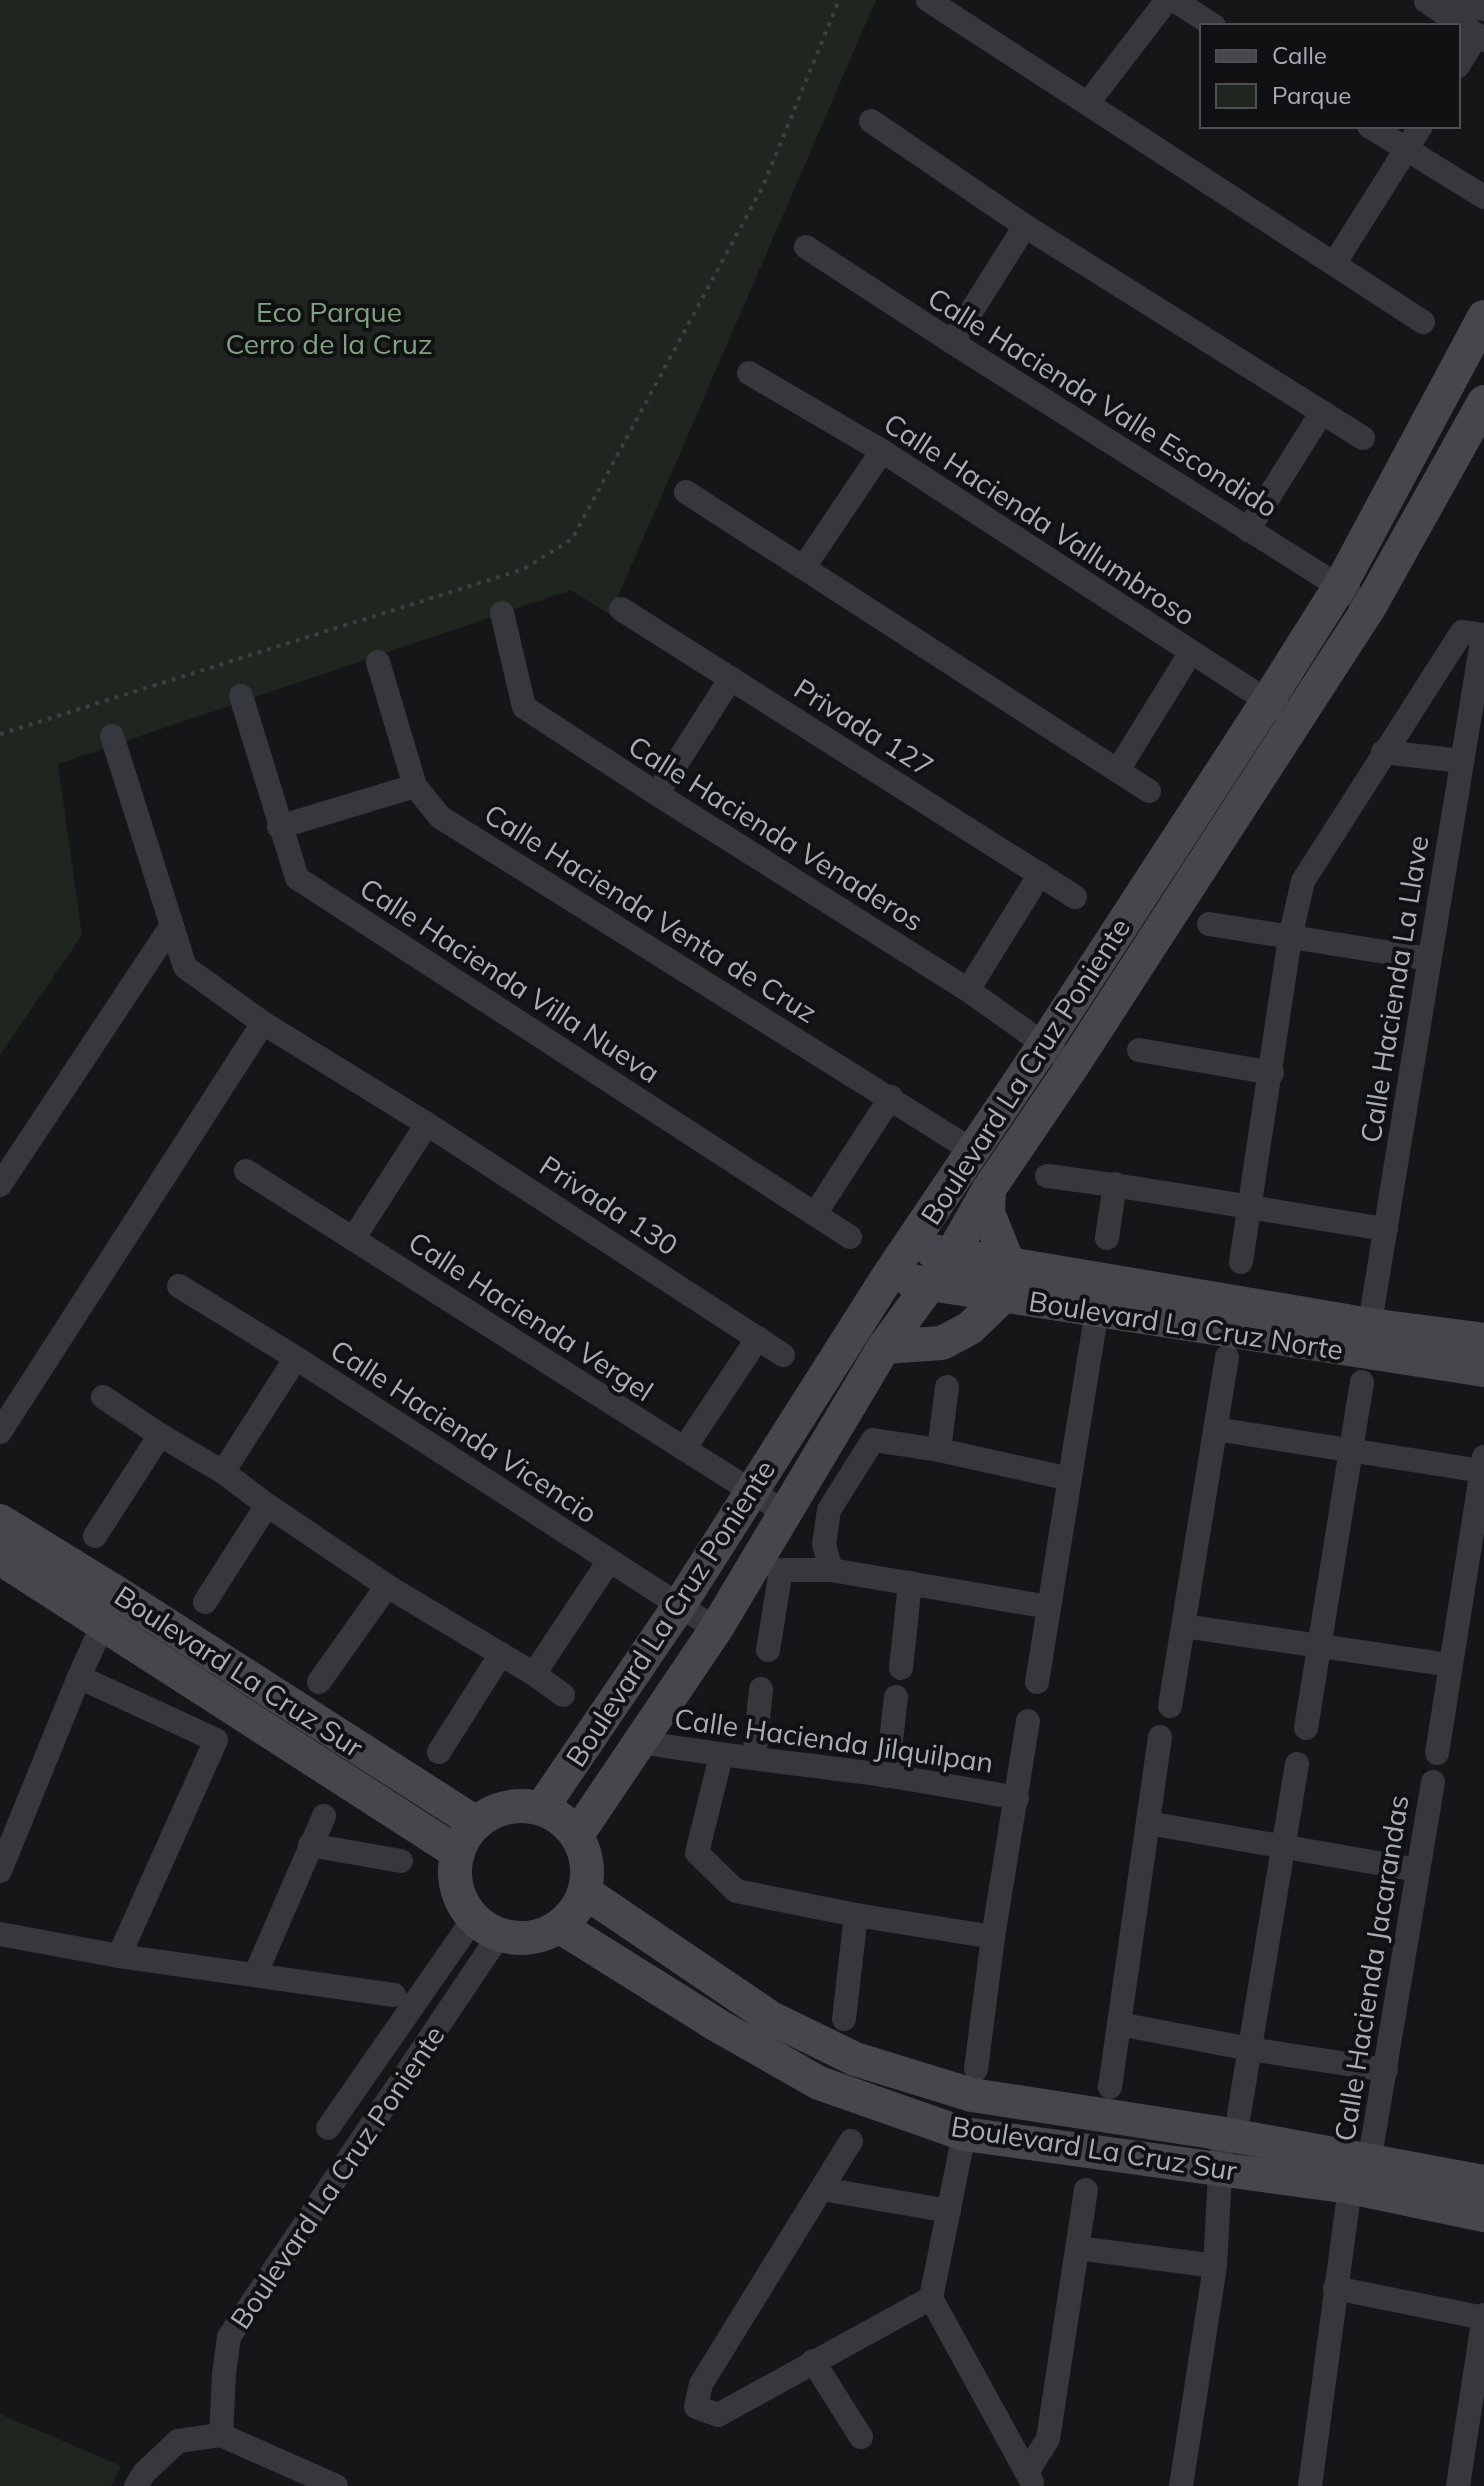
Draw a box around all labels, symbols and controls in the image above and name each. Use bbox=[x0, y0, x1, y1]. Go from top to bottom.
legend bbox=[1200, 24, 1460, 128]
text: Calle bbox=[1272, 40, 1327, 70]
text: Parque bbox=[1272, 80, 1351, 110]
street label: Calle Hacienda Valle Escondido bbox=[922, 280, 1284, 524]
park label: Eco Parque Cerro de la Cruz bbox=[226, 294, 432, 361]
street label: Calle Hacienda Vallumbroso bbox=[878, 405, 1202, 633]
street label: Privada 127 bbox=[788, 670, 940, 784]
street label: Calle Hacienda Venaderos bbox=[622, 728, 930, 938]
street label: Calle Hacienda Venta de Cruz bbox=[478, 796, 824, 1030]
street label: Calle Hacienda La Llave bbox=[1352, 833, 1436, 1145]
street label: Calle Hacienda Villa Nueva bbox=[354, 870, 666, 1090]
street label: Boulevard La Cruz Poniente bbox=[913, 911, 1137, 1231]
street label: Privada 130 bbox=[533, 1147, 685, 1263]
street label: Calle Hacienda Vergel bbox=[402, 1224, 660, 1408]
street label: Boulevard La Cruz Norte bbox=[1026, 1283, 1346, 1367]
street label: Calle Hacienda Vicencio bbox=[324, 1332, 604, 1530]
street label: Boulevard La Cruz Poniente bbox=[558, 1453, 782, 1773]
street label: Boulevard La Cruz Sur bbox=[108, 1578, 370, 1765]
street label: Calle Hacienda Jilquilpan bbox=[672, 1700, 996, 1780]
street label: Calle Hacienda Jacarandas bbox=[1326, 1792, 1416, 2144]
street label: Boulevard La Cruz Poniente bbox=[222, 2019, 452, 2335]
street label: Boulevard La Cruz Sur bbox=[949, 2108, 1240, 2188]

